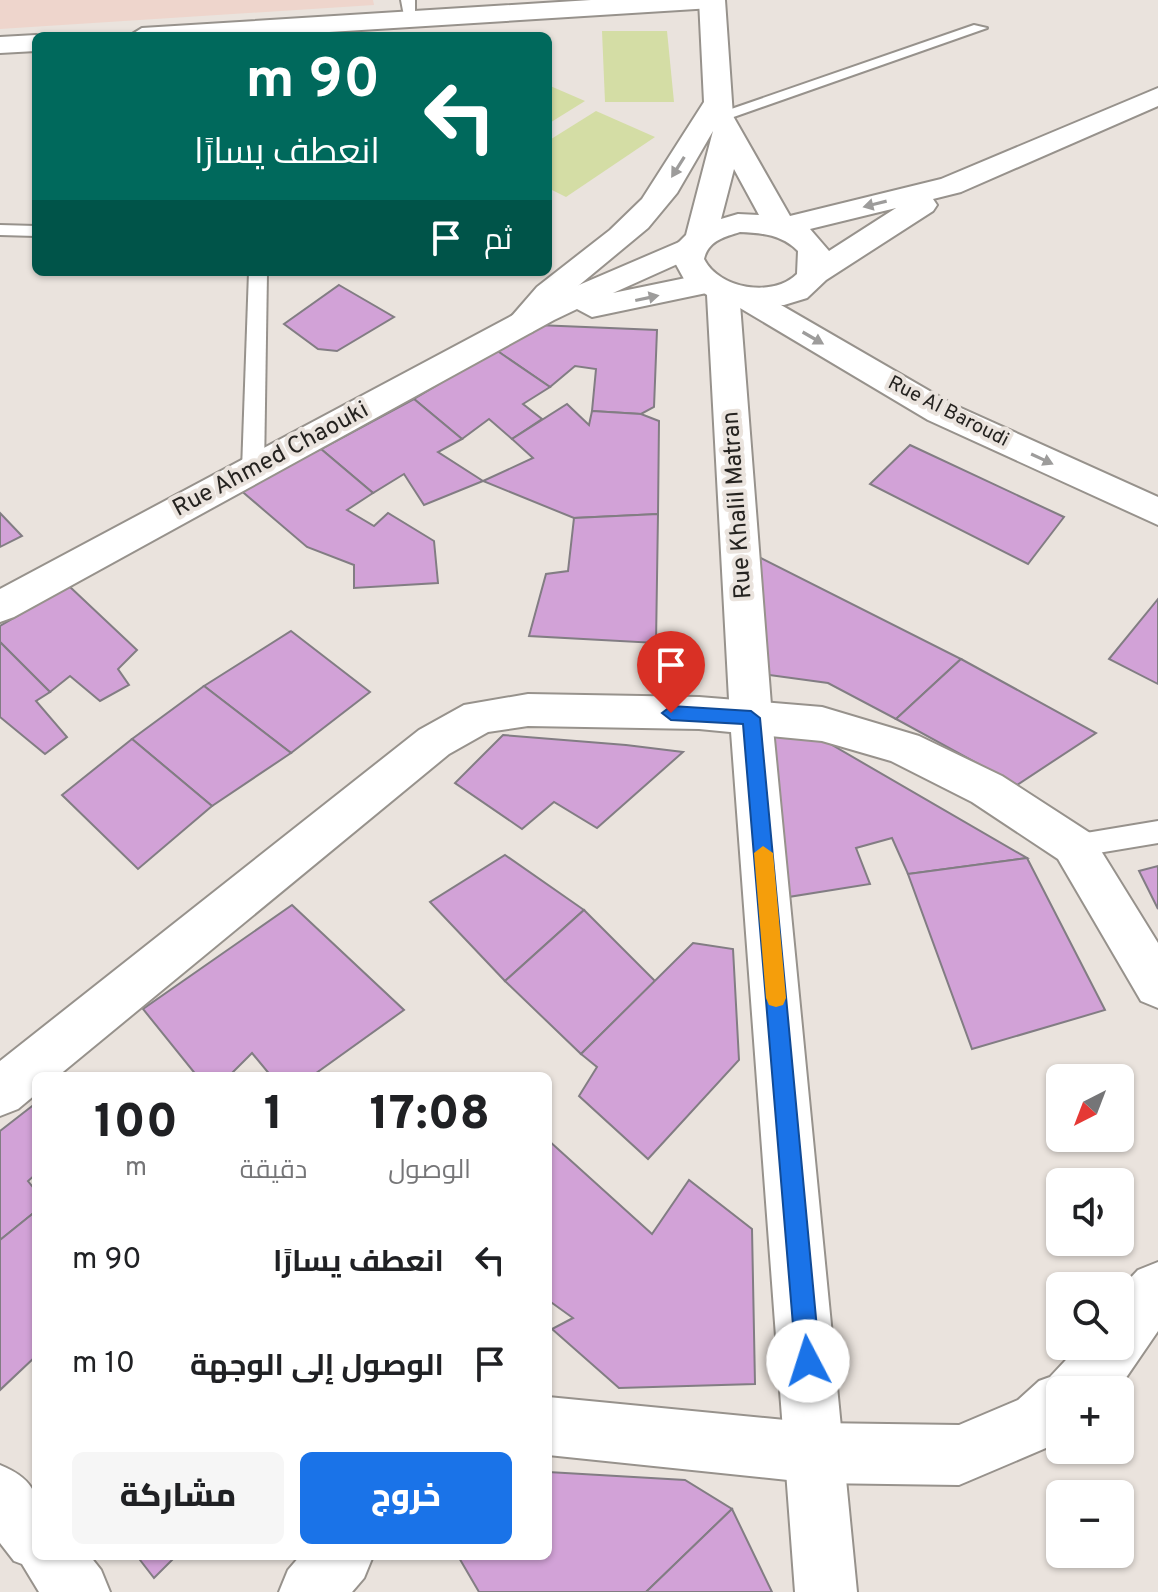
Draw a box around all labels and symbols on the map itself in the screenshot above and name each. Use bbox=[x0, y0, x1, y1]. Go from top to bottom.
one-way arrow bbox=[671, 156, 685, 178]
one-way arrow bbox=[863, 199, 888, 211]
one-way arrow bbox=[635, 291, 660, 304]
one-way arrow bbox=[802, 331, 824, 345]
street label: Rue Al Baroudi bbox=[883, 370, 1013, 454]
street label: Rue Ahmed Chaouki bbox=[168, 396, 374, 524]
street label: Rue Khalil Matran bbox=[716, 410, 760, 600]
one-way arrow bbox=[1031, 452, 1054, 466]
pin bbox=[637, 631, 705, 713]
north arrow bbox=[1046, 1064, 1134, 1152]
position arrow bbox=[766, 1319, 850, 1403]

